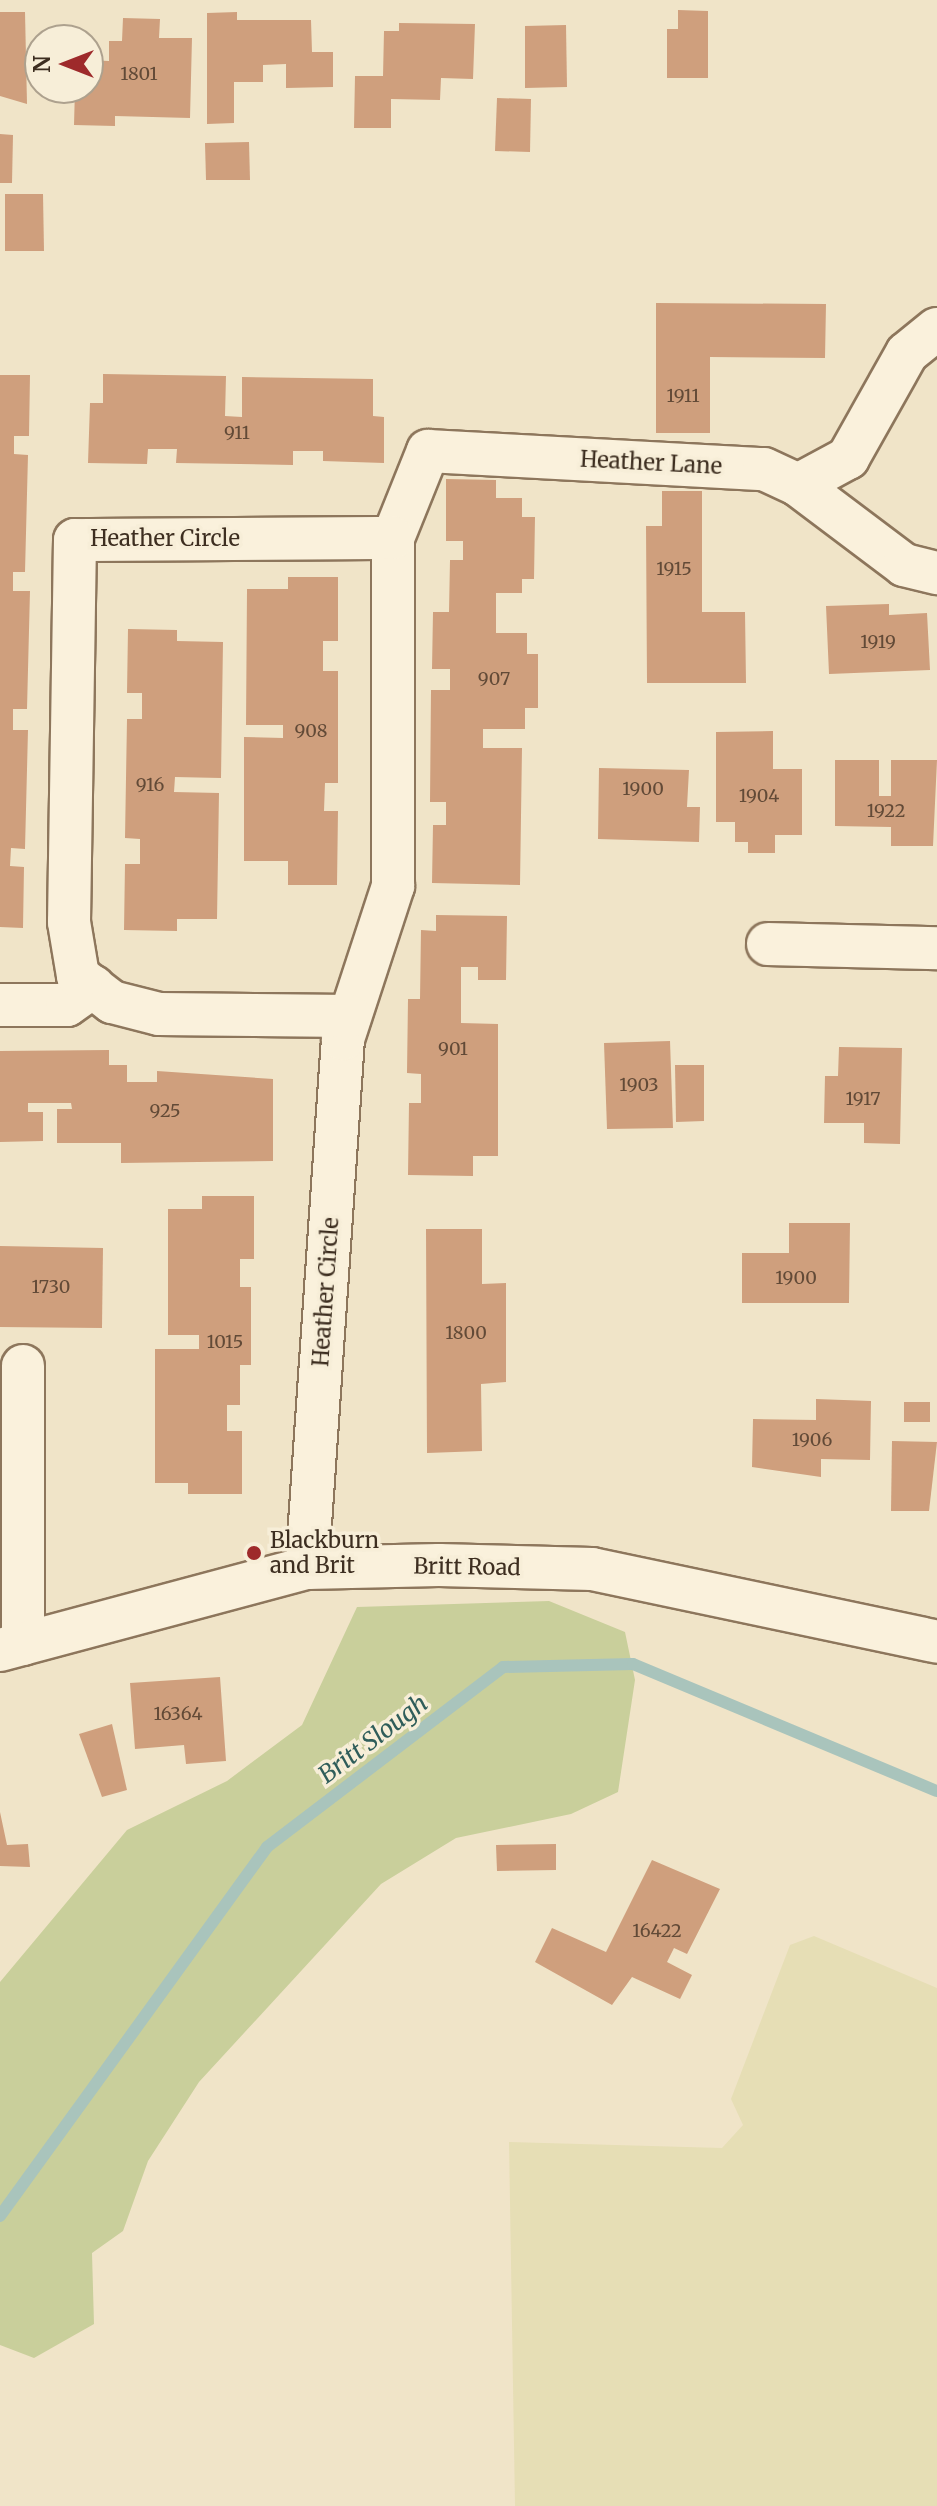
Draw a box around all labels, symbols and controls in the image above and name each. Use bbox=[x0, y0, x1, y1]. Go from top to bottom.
north arrow bbox=[24, 24, 104, 104]
text: N bbox=[28, 55, 56, 73]
house number: 1801 bbox=[120, 63, 158, 85]
house number: 1911 bbox=[666, 385, 700, 407]
house number: 911 bbox=[224, 422, 250, 444]
street label: Heather Lane bbox=[579, 446, 723, 480]
street label: Heather Circle bbox=[90, 526, 240, 552]
house number: 1915 bbox=[656, 558, 692, 580]
house number: 1919 bbox=[860, 631, 896, 653]
house number: 907 bbox=[478, 668, 510, 690]
house number: 908 bbox=[294, 720, 328, 742]
house number: 916 bbox=[136, 774, 164, 796]
house number: 1900 bbox=[622, 778, 664, 800]
house number: 1904 bbox=[739, 785, 779, 807]
house number: 1922 bbox=[867, 800, 905, 822]
house number: 901 bbox=[438, 1038, 468, 1060]
house number: 1903 bbox=[619, 1074, 659, 1096]
house number: 1917 bbox=[846, 1088, 880, 1110]
house number: 925 bbox=[150, 1100, 180, 1122]
street label: Heather Circle bbox=[308, 1216, 344, 1368]
house number: 1900 bbox=[775, 1267, 817, 1289]
house number: 1730 bbox=[32, 1276, 70, 1298]
house number: 1800 bbox=[445, 1322, 487, 1344]
house number: 1015 bbox=[207, 1331, 243, 1353]
house number: 1906 bbox=[792, 1429, 832, 1451]
place label: Blackburn and Brit bbox=[270, 1527, 379, 1578]
marker: Blackburn and Brit bbox=[245, 1544, 263, 1562]
street label: Britt Road bbox=[413, 1553, 521, 1581]
water label: Britt Slough bbox=[313, 1689, 433, 1789]
house number: 16364 bbox=[153, 1703, 203, 1725]
house number: 16422 bbox=[632, 1920, 682, 1942]

